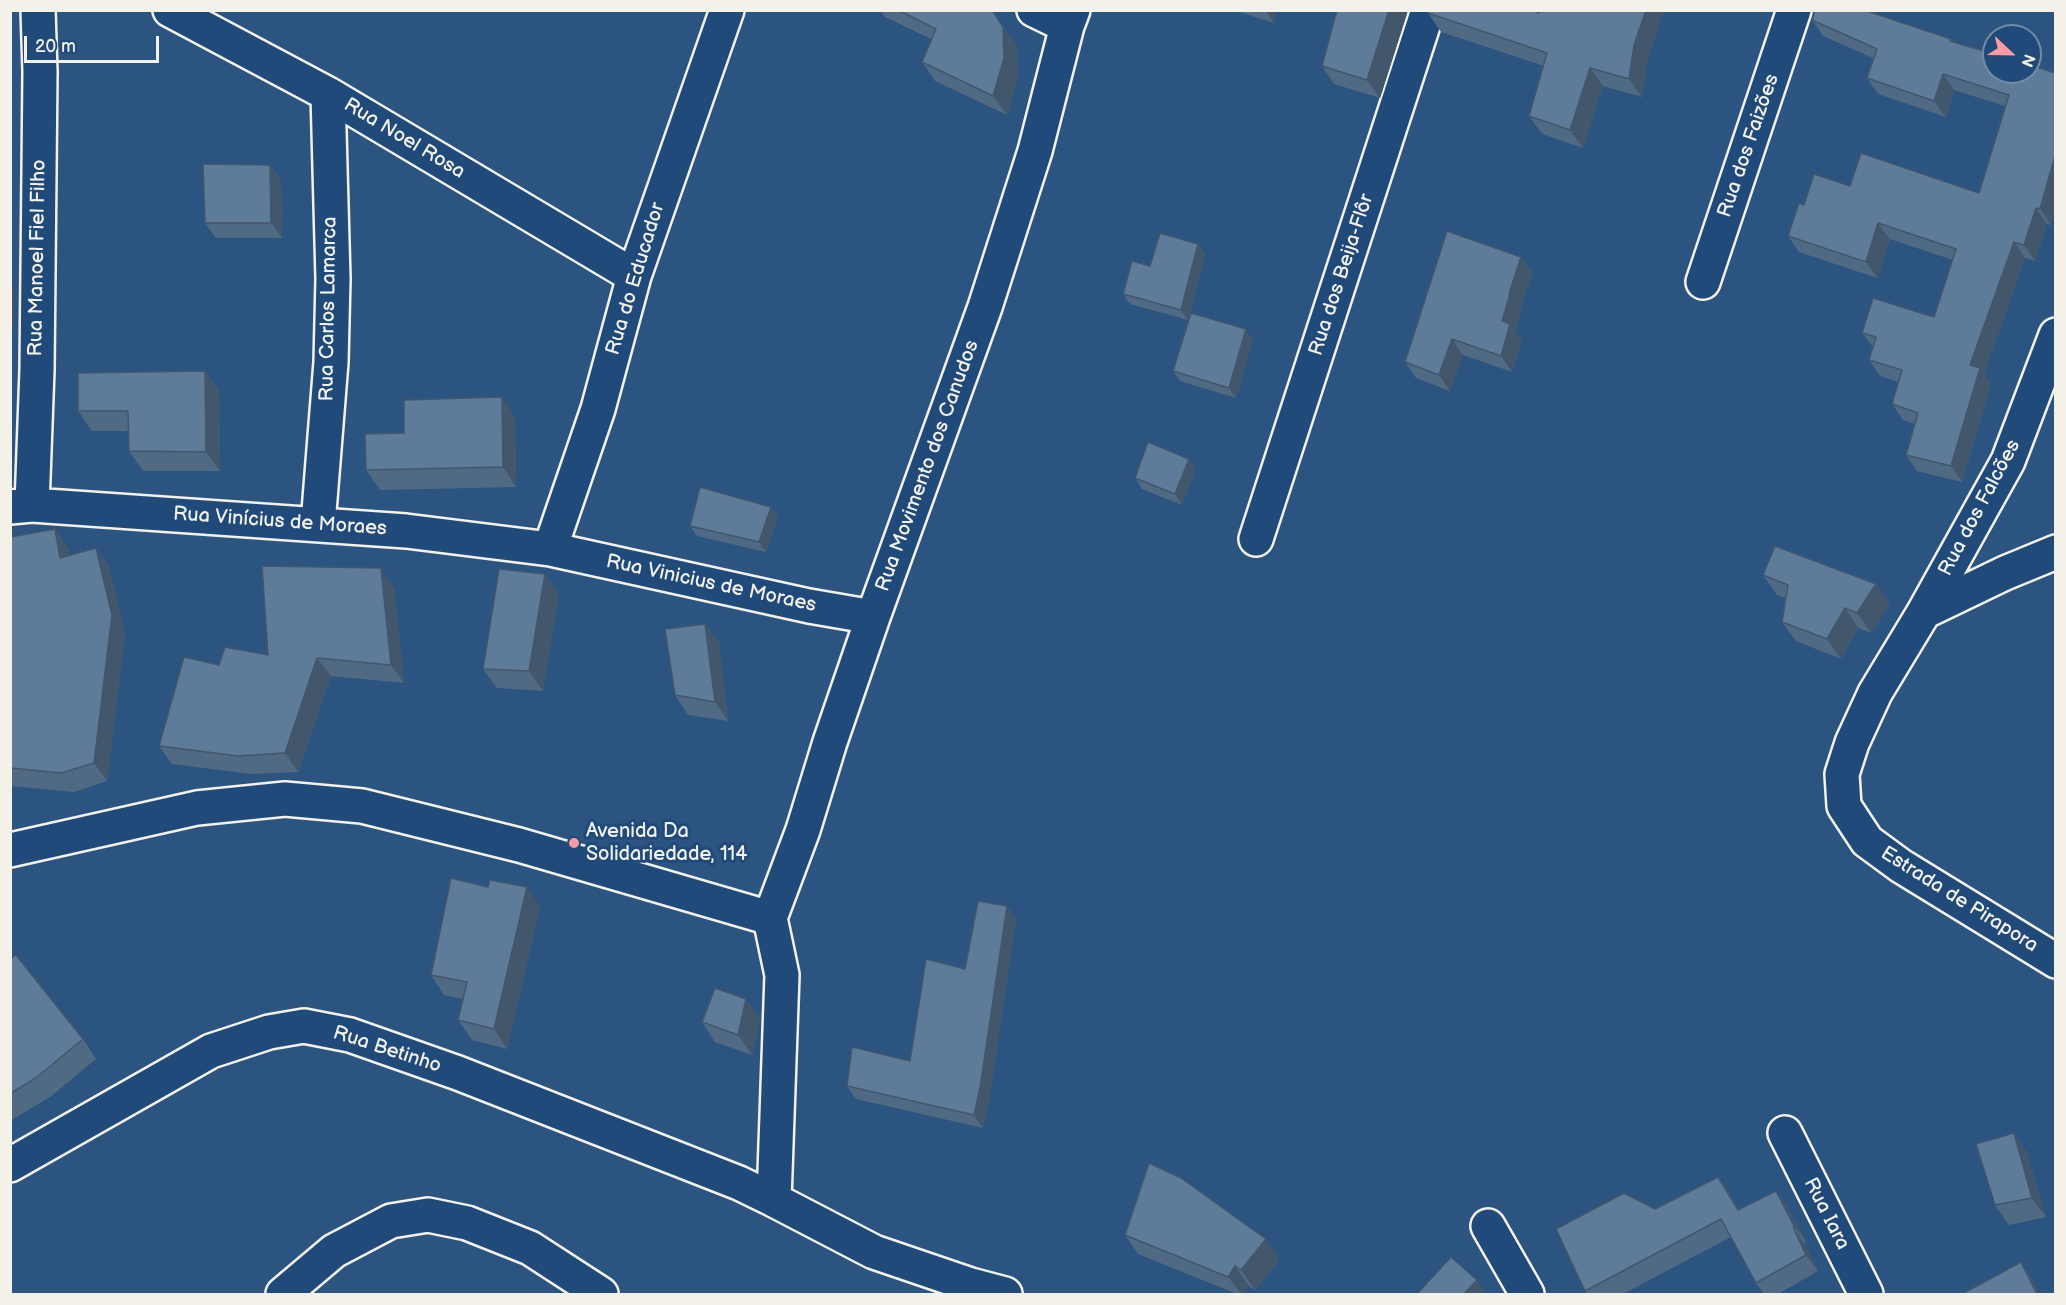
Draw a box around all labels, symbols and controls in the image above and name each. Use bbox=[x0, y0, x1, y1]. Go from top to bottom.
scale bar bbox=[27, 24, 162, 62]
north arrow bbox=[1982, 24, 2042, 84]
text: 20 m bbox=[35, 36, 76, 57]
text: N bbox=[2016, 51, 2038, 69]
street label: Rua dos Faizões bbox=[1713, 71, 1785, 221]
street label: Rua Noel Rosa bbox=[339, 93, 469, 185]
street label: Rua Manoel Fiel Filho bbox=[24, 159, 52, 357]
street label: Rua dos Beija-Flôr bbox=[1305, 191, 1379, 359]
street label: Rua do Educador bbox=[601, 200, 671, 358]
street label: Rua Carlos Lamarca bbox=[315, 216, 343, 402]
street label: Rua Movimento dos Canudos bbox=[871, 337, 985, 595]
street label: Rua dos Falcões bbox=[1934, 436, 2026, 580]
street label: Rua Vinícius de Moraes bbox=[172, 503, 388, 541]
street label: Rua Vinicius de Moraes bbox=[604, 550, 818, 618]
place label: Avenida Da Solidariedade, 114 bbox=[586, 820, 748, 867]
marker: Avenida Da Solidariedade, 114 bbox=[567, 836, 581, 850]
street label: Estrada de Pirapora bbox=[1876, 842, 2042, 958]
street label: Rua Betinho bbox=[330, 1021, 444, 1079]
street label: Rua Iara bbox=[1798, 1174, 1854, 1254]

